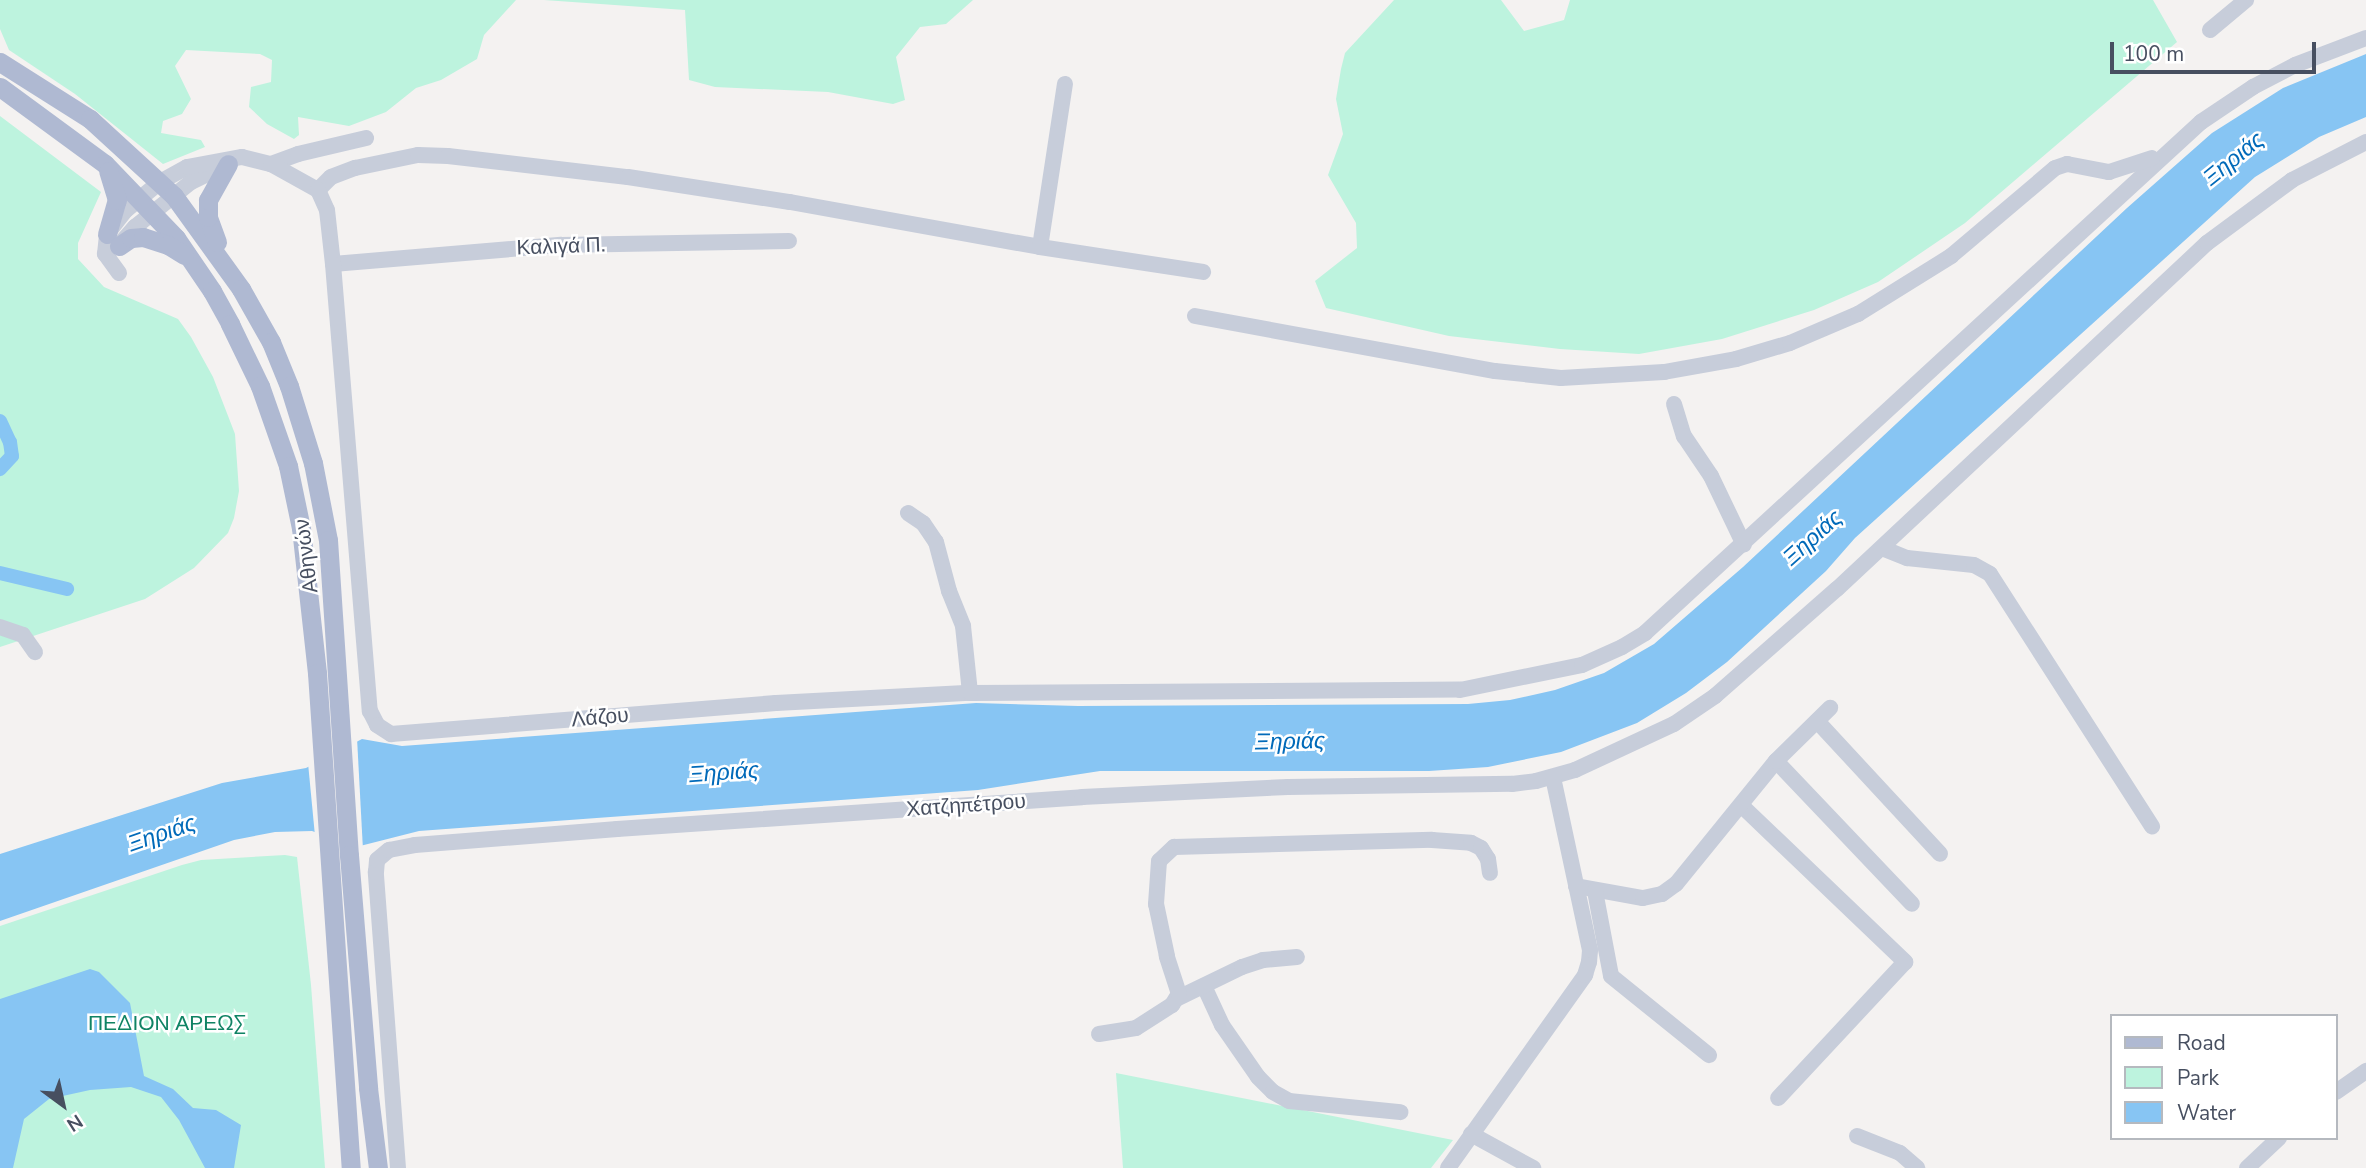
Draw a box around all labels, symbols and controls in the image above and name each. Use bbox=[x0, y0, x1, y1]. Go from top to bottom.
scale bar bbox=[2114, 28, 2320, 72]
text: 100 m bbox=[2123, 40, 2184, 68]
water label: Ξηριάς bbox=[2198, 126, 2270, 192]
street label: Καλιγά Π. bbox=[516, 232, 606, 260]
water label: Ξηριάς bbox=[1778, 504, 1848, 572]
street label: Αθηνών bbox=[289, 517, 323, 595]
street label: Λάζου bbox=[570, 702, 630, 732]
water label: Ξηριάς bbox=[1255, 728, 1325, 756]
water label: Ξηριάς bbox=[688, 757, 760, 789]
street label: Χατζηπέτρου bbox=[905, 788, 1027, 822]
water label: Ξηριάς bbox=[124, 810, 200, 858]
park label: ΠΕΔΙΟΝ ΑΡΕΩΣ bbox=[88, 1010, 246, 1036]
legend bbox=[2110, 1014, 2338, 1140]
text: Road bbox=[2177, 1029, 2226, 1057]
text: Park bbox=[2177, 1064, 2219, 1092]
north arrow bbox=[28, 1070, 98, 1140]
text: Water bbox=[2177, 1099, 2236, 1127]
text: N bbox=[61, 1108, 87, 1137]

